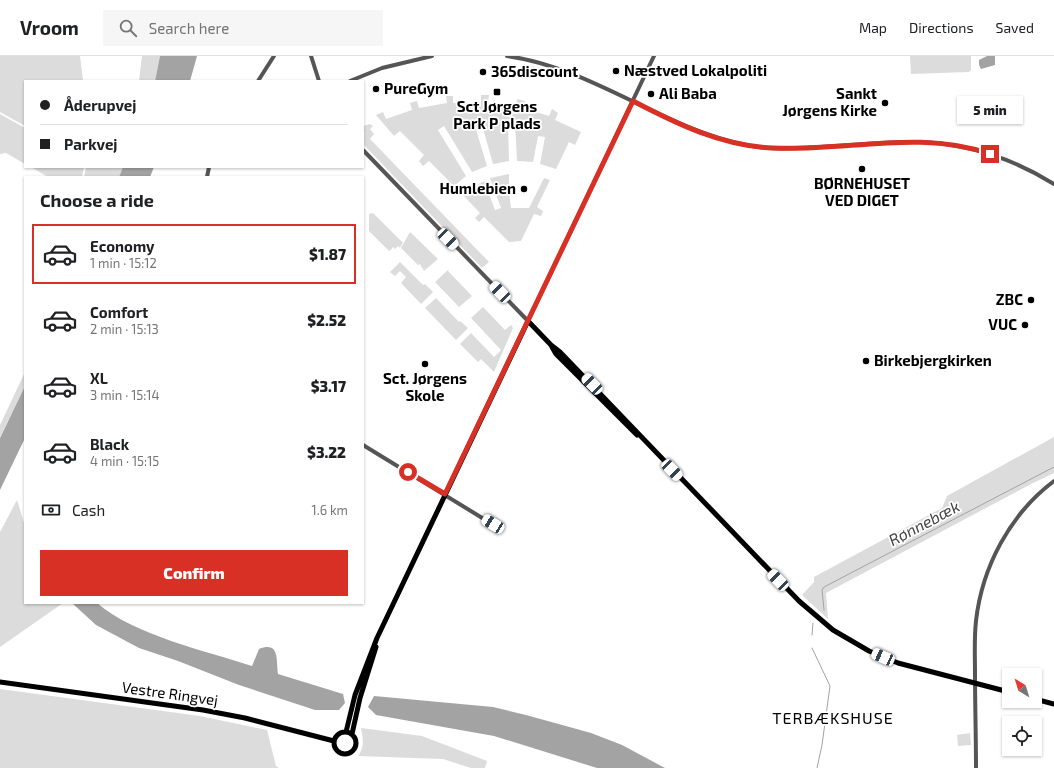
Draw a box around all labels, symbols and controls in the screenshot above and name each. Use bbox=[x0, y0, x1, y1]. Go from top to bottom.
search box bbox=[103, 10, 383, 46]
text: Vroom bbox=[20, 16, 79, 39]
icon: search bbox=[117, 17, 139, 39]
text: Search here bbox=[149, 19, 229, 37]
text: Map bbox=[859, 19, 887, 36]
text: Directions bbox=[909, 19, 974, 36]
text: Saved bbox=[996, 19, 1034, 36]
place label: Næstved Lokalpoliti bbox=[624, 61, 767, 79]
place label: 365discount bbox=[491, 62, 578, 80]
marker: Næstved Lokalpoliti bbox=[611, 66, 621, 76]
marker: 365discount bbox=[478, 67, 488, 77]
place label: PureGym bbox=[384, 79, 448, 98]
marker: PureGym bbox=[371, 84, 381, 94]
place label: Ali Baba bbox=[659, 84, 717, 102]
place label: Sankt Jørgens Kirke bbox=[782, 84, 877, 119]
marker: Sct Jørgens Park P plads bbox=[492, 87, 502, 97]
marker: Ali Baba bbox=[646, 89, 656, 99]
text: Åderupvej bbox=[64, 96, 136, 114]
callout: 5 min bbox=[957, 96, 1023, 124]
place label: Sct Jørgens Park P plads bbox=[453, 97, 541, 132]
marker: Sankt Jørgens Kirke bbox=[880, 98, 890, 108]
text: 5 min bbox=[973, 102, 1007, 118]
text: Parkvej bbox=[64, 135, 118, 153]
route end bbox=[981, 145, 999, 163]
marker: BØRNEHUSET VED DIGET bbox=[857, 164, 867, 174]
place label: BØRNEHUSET VED DIGET bbox=[814, 174, 910, 209]
place label: Humlebien bbox=[440, 179, 516, 197]
marker: Humlebien bbox=[519, 184, 529, 194]
text: Choose a ride bbox=[40, 189, 154, 211]
car bbox=[435, 226, 461, 252]
icon: car bbox=[42, 236, 78, 272]
text: Economy bbox=[90, 237, 155, 255]
text: $1.87 bbox=[309, 245, 346, 263]
text: 1 min · 15:12 bbox=[90, 255, 157, 271]
car bbox=[487, 279, 513, 305]
place label: ZBC bbox=[996, 290, 1023, 308]
marker: ZBC bbox=[1026, 295, 1036, 305]
icon: car bbox=[42, 302, 78, 338]
text: Comfort bbox=[90, 303, 148, 321]
text: $2.52 bbox=[307, 311, 346, 329]
place label: VUC bbox=[988, 315, 1017, 333]
marker: VUC bbox=[1020, 320, 1030, 330]
text: 2 min · 15:13 bbox=[90, 321, 159, 337]
place label: Birkebjergkirken bbox=[874, 351, 992, 369]
marker: Birkebjergkirken bbox=[861, 356, 871, 366]
marker: Sct. Jørgens Skole bbox=[420, 359, 430, 369]
icon: car bbox=[42, 368, 78, 404]
text: XL bbox=[90, 369, 108, 387]
place label: Sct. Jørgens Skole bbox=[383, 369, 467, 404]
car bbox=[579, 371, 605, 397]
text: $3.17 bbox=[311, 377, 346, 395]
text: 3 min · 15:14 bbox=[90, 387, 160, 403]
icon: car bbox=[42, 434, 78, 470]
text: Black bbox=[90, 435, 129, 453]
text: $3.22 bbox=[307, 443, 346, 461]
text: 4 min · 15:15 bbox=[90, 453, 159, 469]
car bbox=[659, 457, 685, 483]
route start bbox=[399, 463, 417, 481]
water label: Rønnebæk bbox=[885, 496, 962, 549]
icon: cash bbox=[40, 499, 62, 521]
text: Cash bbox=[72, 501, 105, 519]
text: 1.6 km bbox=[312, 502, 348, 518]
car bbox=[480, 513, 506, 535]
button: Confirm bbox=[40, 550, 348, 596]
car bbox=[765, 567, 791, 593]
car bbox=[870, 647, 896, 667]
north arrow bbox=[1002, 668, 1042, 708]
map controls bbox=[1002, 668, 1042, 756]
street label: Vestre Ringvej bbox=[121, 677, 219, 710]
district label: TERBÆKSHUSE bbox=[772, 708, 894, 727]
button: locate bbox=[1002, 716, 1042, 756]

